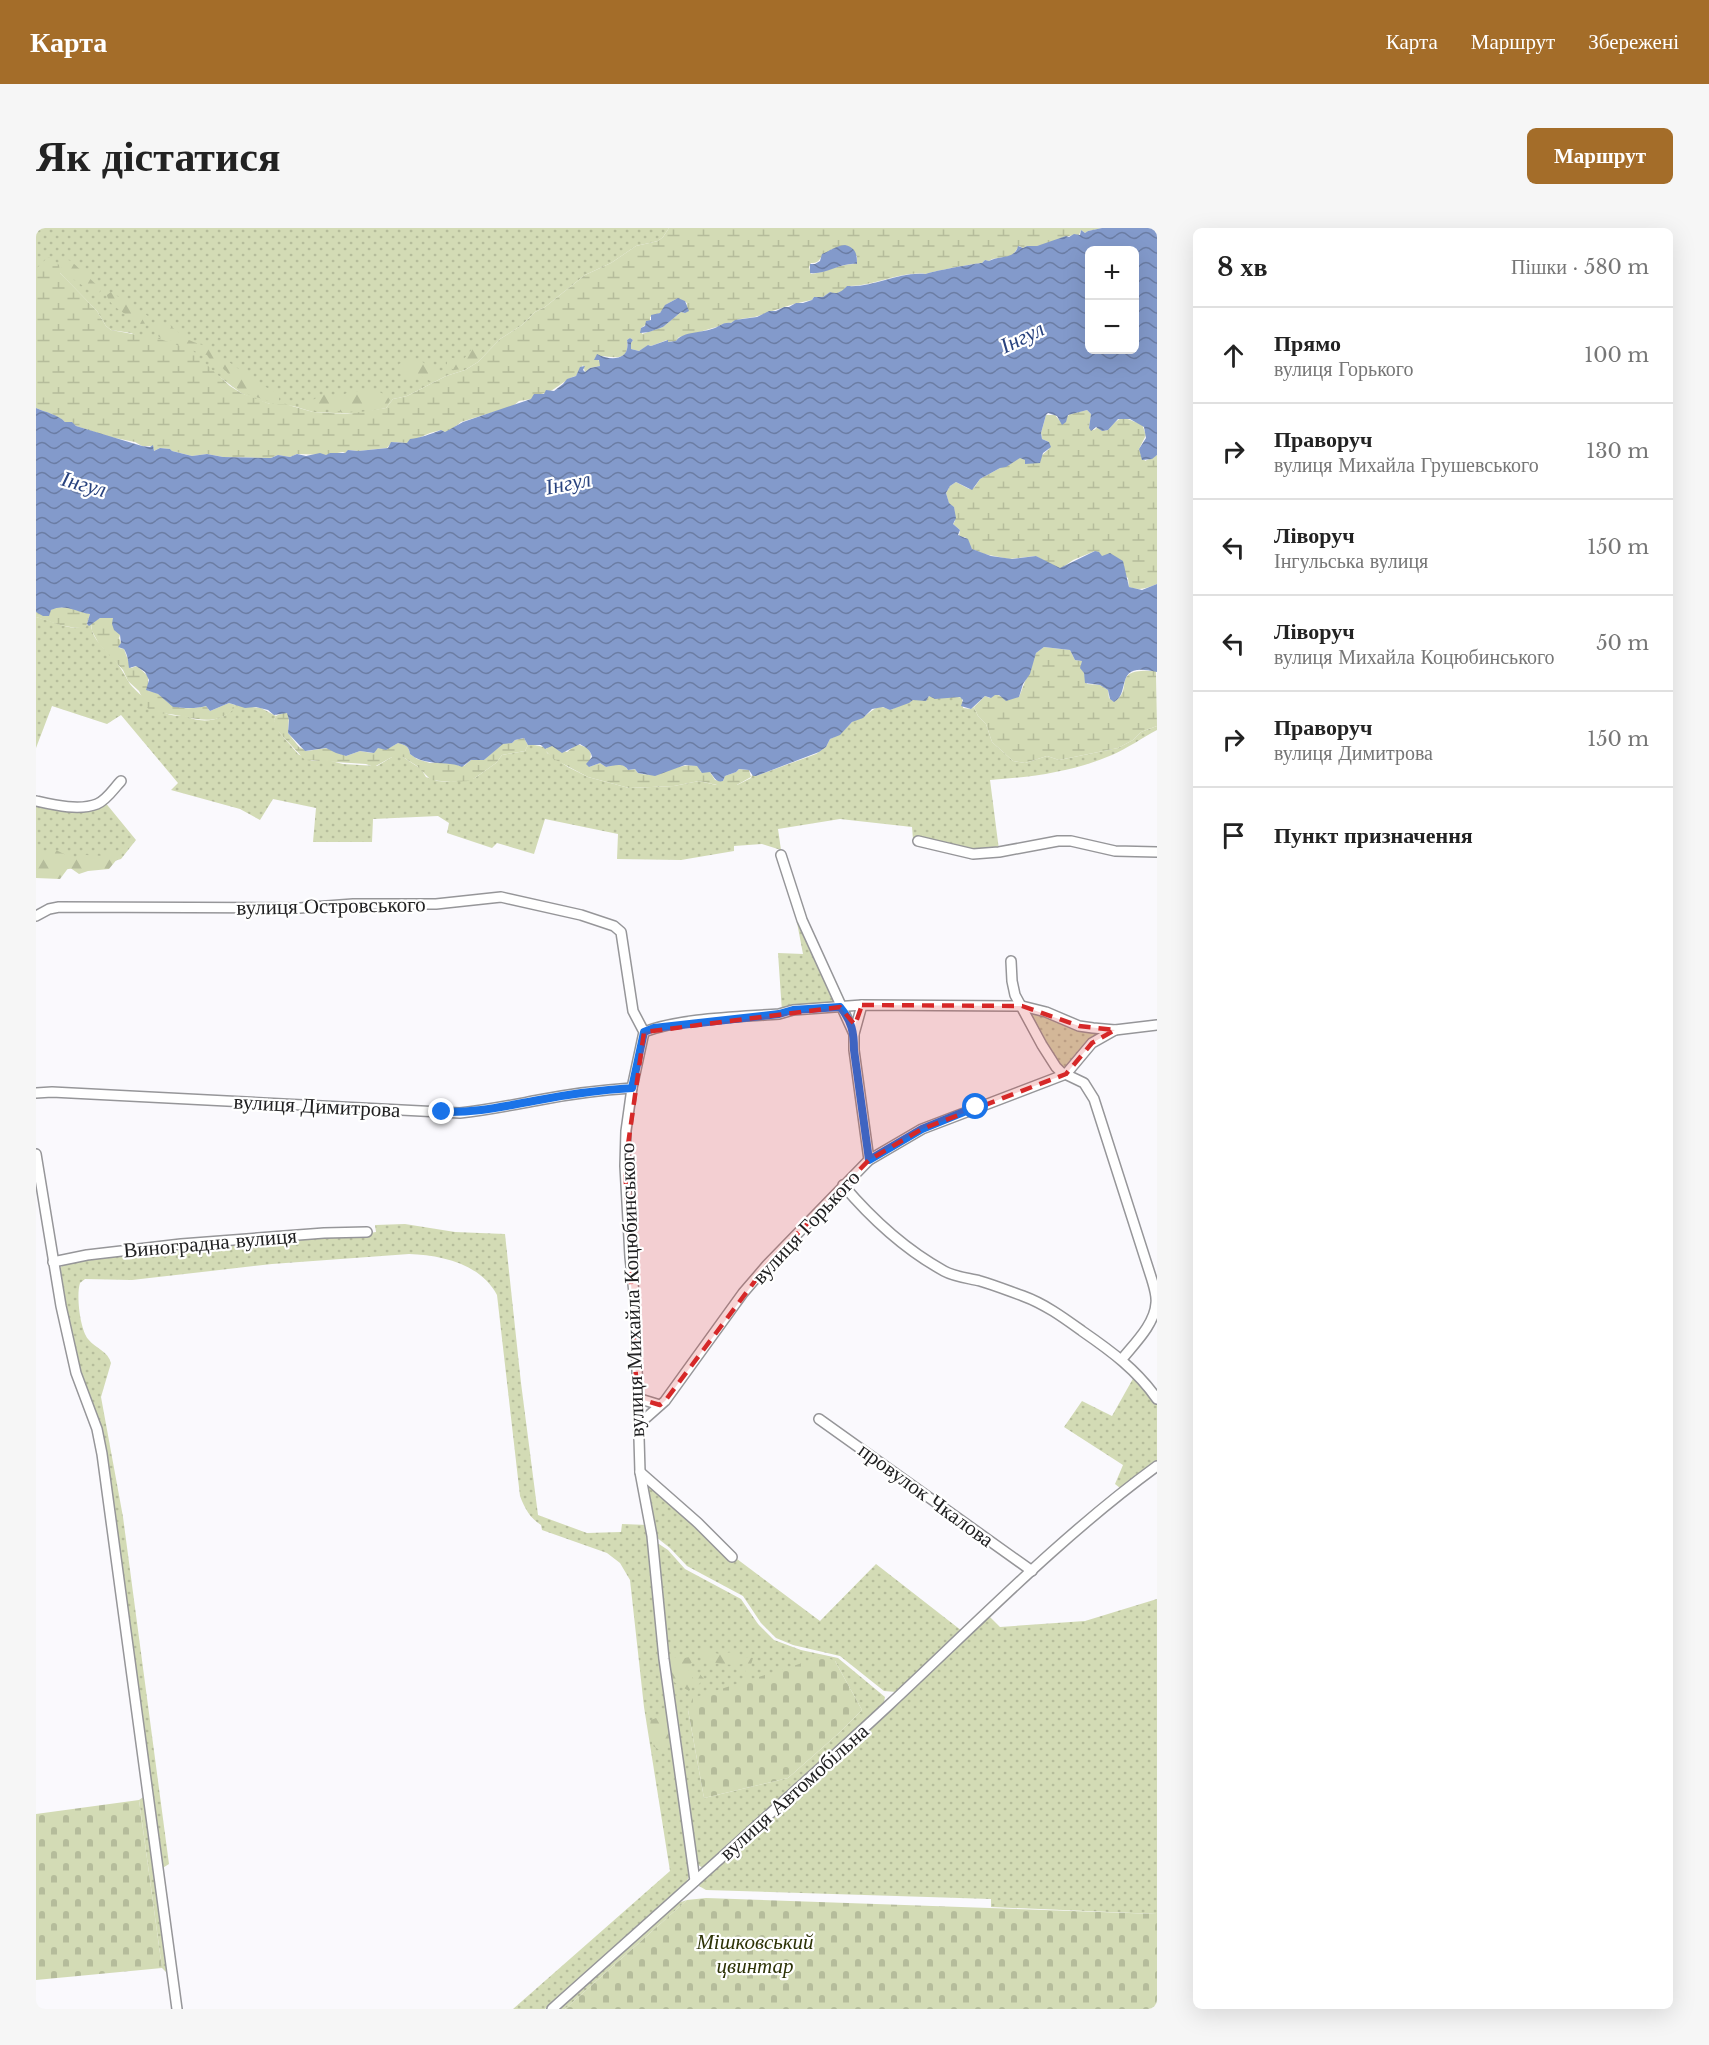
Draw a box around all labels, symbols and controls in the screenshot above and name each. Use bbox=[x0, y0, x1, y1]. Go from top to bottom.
text: Карта bbox=[30, 25, 107, 60]
text: Карта bbox=[1386, 29, 1438, 55]
text: Маршрут bbox=[1471, 29, 1555, 55]
text: Збережені bbox=[1588, 29, 1679, 55]
button: Маршрут bbox=[1527, 128, 1673, 184]
text: Як дістатися bbox=[36, 130, 281, 182]
map controls bbox=[1085, 246, 1139, 354]
button: + bbox=[1085, 246, 1139, 300]
text: 8 хв bbox=[1217, 251, 1267, 283]
text: Пішки · 580 m bbox=[1511, 255, 1649, 279]
button: − bbox=[1085, 300, 1139, 354]
water label: Інгул bbox=[995, 315, 1048, 360]
text: Прямо bbox=[1274, 330, 1341, 357]
icon: ahead bbox=[1217, 339, 1250, 372]
text: 100 m bbox=[1584, 343, 1649, 367]
text: вулиця Горького bbox=[1274, 357, 1414, 381]
text: Праворуч bbox=[1274, 426, 1372, 453]
icon: right bbox=[1217, 435, 1250, 468]
text: 130 m bbox=[1586, 439, 1649, 463]
text: вулиця Михайла Грушевського bbox=[1274, 453, 1539, 477]
water label: Інгул bbox=[57, 464, 110, 503]
water label: Інгул bbox=[542, 465, 593, 501]
text: Ліворуч bbox=[1274, 522, 1355, 549]
icon: left bbox=[1217, 531, 1250, 564]
text: 150 m bbox=[1587, 535, 1649, 559]
text: Інгульська вулиця bbox=[1274, 549, 1428, 573]
text: Ліворуч bbox=[1274, 618, 1355, 645]
icon: left bbox=[1217, 627, 1250, 660]
text: 50 m bbox=[1596, 631, 1649, 655]
text: вулиця Михайла Коцюбинського bbox=[1274, 645, 1555, 669]
text: Праворуч bbox=[1274, 714, 1372, 741]
icon: right bbox=[1217, 723, 1250, 756]
text: 150 m bbox=[1587, 727, 1649, 751]
text: вулиця Димитрова bbox=[1274, 741, 1433, 765]
icon: arrive bbox=[1217, 819, 1250, 852]
text: Пункт призначення bbox=[1274, 822, 1473, 849]
street label: вулиця Островського bbox=[236, 891, 426, 921]
street label: вулиця Димитрова bbox=[233, 1089, 402, 1123]
route start bbox=[962, 1093, 988, 1119]
route end bbox=[428, 1098, 454, 1124]
street label: вулиця Михайла Коцюбинського bbox=[614, 1142, 650, 1438]
street label: вулиця Горького bbox=[747, 1165, 865, 1289]
street label: Виноградна вулиця bbox=[122, 1222, 298, 1264]
street label: провулок Чкалова bbox=[853, 1437, 999, 1553]
street label: вулиця Автомобільна bbox=[714, 1718, 875, 1866]
park label: Мішковський цвинтар bbox=[695, 1929, 814, 1979]

